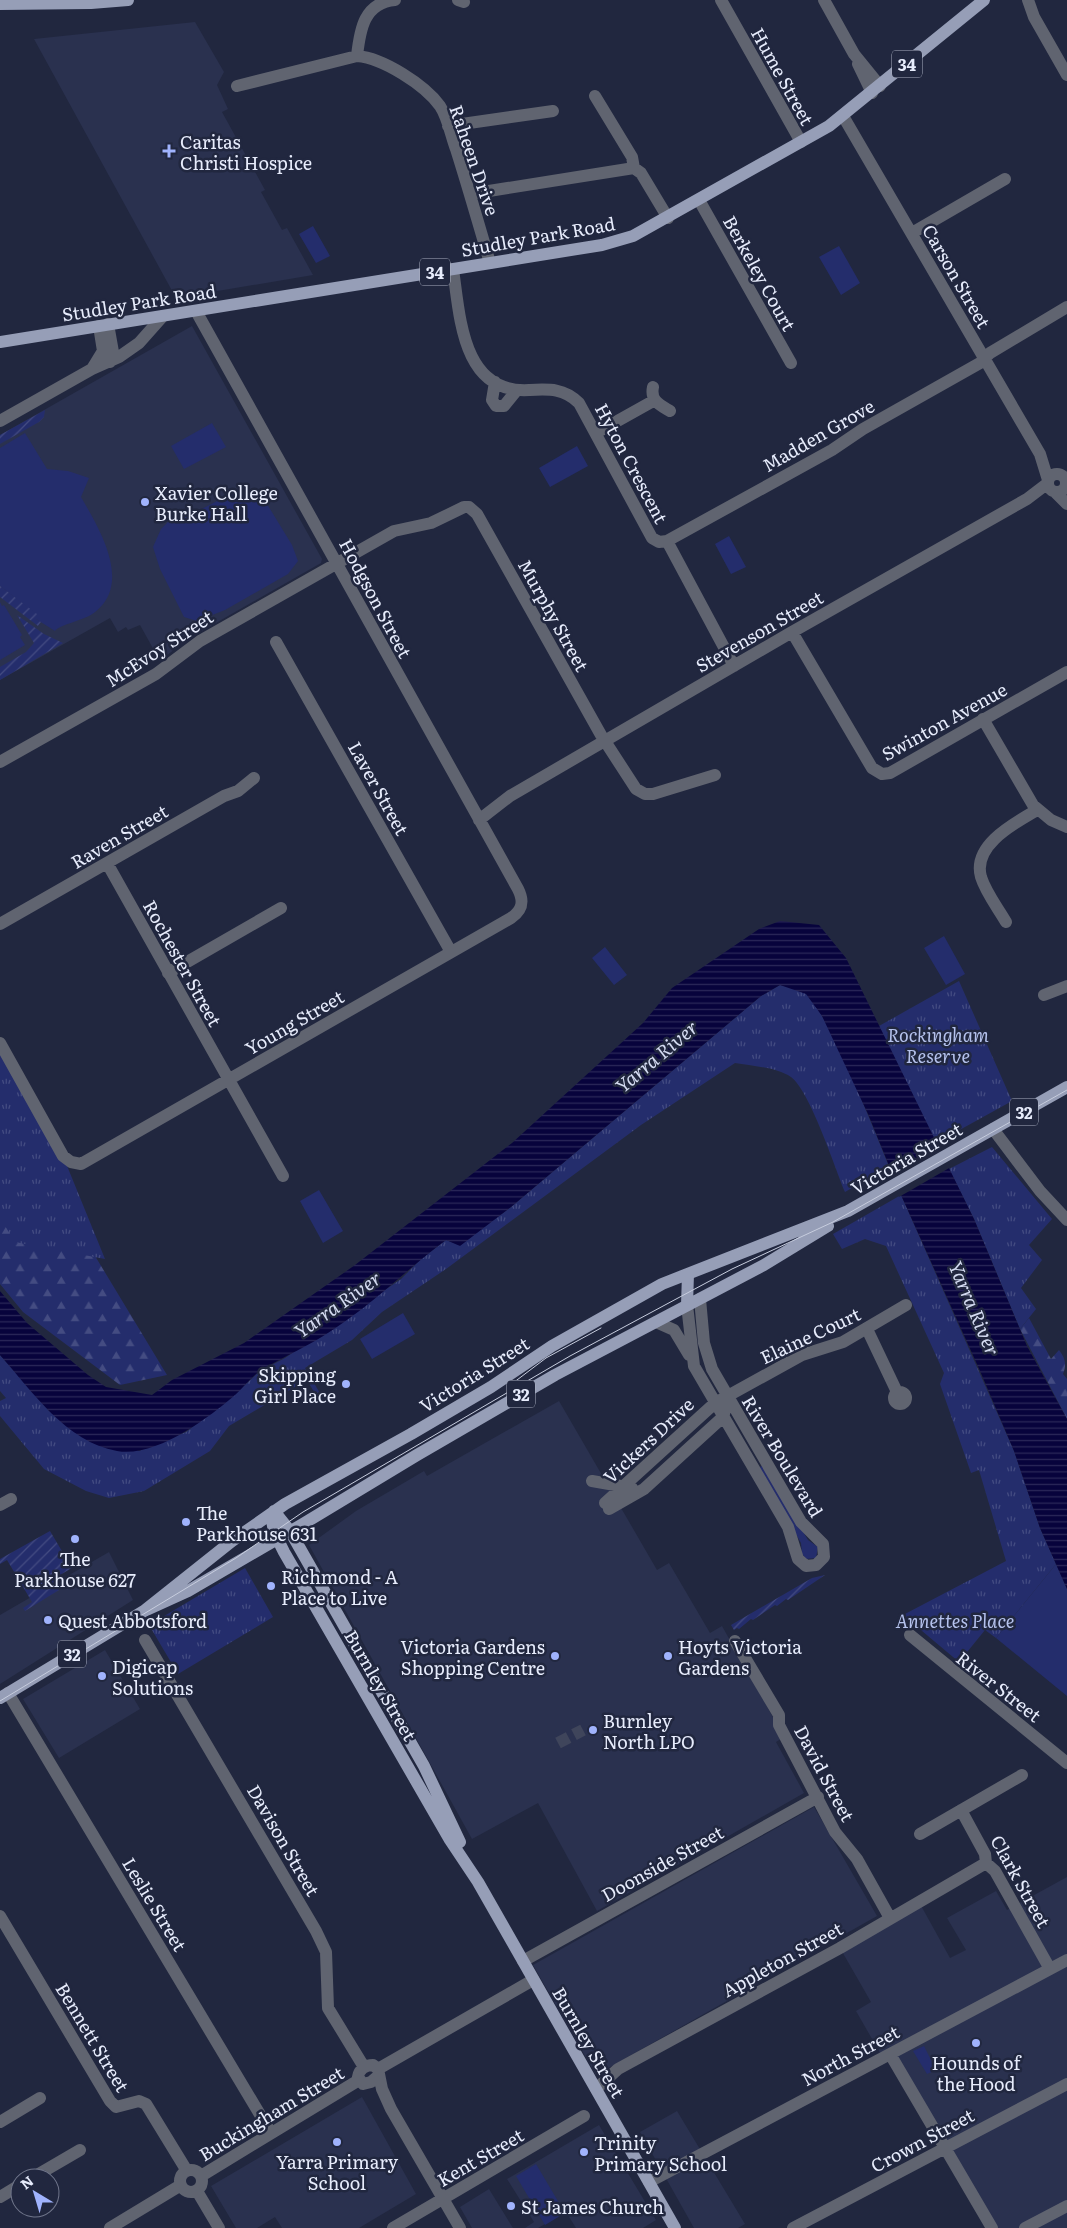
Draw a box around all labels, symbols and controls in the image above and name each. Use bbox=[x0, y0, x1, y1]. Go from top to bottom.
street label: Hume Street bbox=[745, 22, 821, 130]
road number: 34 bbox=[892, 51, 922, 78]
street label: Raheen Drive bbox=[443, 101, 507, 219]
place label: Caritas Christi Hospice bbox=[180, 128, 312, 176]
marker: Caritas Christi Hospice bbox=[162, 144, 176, 158]
street label: Studley Park Road bbox=[459, 209, 617, 263]
street label: Berkeley Court bbox=[717, 210, 803, 336]
street label: Carson Street bbox=[916, 219, 998, 334]
road number: 34 bbox=[420, 258, 450, 286]
street label: Studley Park Road bbox=[60, 276, 218, 328]
street label: Madden Grove bbox=[757, 392, 879, 478]
street label: Hyton Crescent bbox=[589, 398, 675, 529]
place label: Xavier College Burke Hall bbox=[155, 479, 278, 527]
marker: Xavier College Burke Hall bbox=[139, 496, 151, 508]
street label: Hodgson Street bbox=[333, 534, 419, 663]
street label: Murphy Street bbox=[512, 554, 596, 677]
street label: Stevenson Street bbox=[690, 583, 828, 679]
street label: McEvoy Street bbox=[100, 603, 219, 693]
street label: Swinton Avenue bbox=[876, 675, 1012, 767]
street label: Laver Street bbox=[342, 736, 416, 840]
street label: Raven Street bbox=[65, 797, 173, 875]
street label: Rochester Street bbox=[137, 895, 229, 1032]
street label: Young Street bbox=[240, 982, 349, 1061]
water label: Yarra River bbox=[609, 1013, 704, 1099]
park label: Rockingham Reserve bbox=[887, 1021, 989, 1069]
road number: 32 bbox=[1010, 1098, 1038, 1126]
street label: Victoria Street bbox=[845, 1115, 967, 1201]
water label: Yarra River bbox=[943, 1256, 1008, 1360]
water label: Yarra River bbox=[288, 1264, 386, 1344]
street label: Elaine Court bbox=[755, 1300, 865, 1370]
street label: Victoria Street bbox=[414, 1329, 535, 1419]
place label: Skipping Girl Place bbox=[254, 1361, 337, 1409]
marker: Skipping Girl Place bbox=[340, 1378, 352, 1390]
road number: 32 bbox=[507, 1380, 535, 1408]
street label: River Boulevard bbox=[736, 1390, 830, 1522]
street label: Vickers Drive bbox=[597, 1391, 699, 1489]
place label: The Parkhouse 631 bbox=[196, 1499, 317, 1547]
marker: The Parkhouse 631 bbox=[180, 1516, 192, 1528]
marker: The Parkhouse 627 bbox=[69, 1533, 81, 1545]
place label: The Parkhouse 627 bbox=[14, 1545, 136, 1593]
place label: Richmond - A Place to Live bbox=[281, 1563, 398, 1611]
marker: Richmond - A Place to Live bbox=[265, 1580, 277, 1592]
place label: Quest Abbotsford bbox=[58, 1607, 207, 1634]
park label: Annettes Place bbox=[896, 1607, 1014, 1634]
marker: Quest Abbotsford bbox=[42, 1614, 54, 1626]
street label: Burnley Street bbox=[338, 1625, 424, 1746]
place label: Victoria Gardens Shopping Centre bbox=[400, 1633, 545, 1681]
place label: Hoyts Victoria Gardens bbox=[678, 1633, 802, 1681]
road number: 32 bbox=[58, 1640, 86, 1668]
street label: River Street bbox=[951, 1644, 1048, 1728]
marker: Victoria Gardens Shopping Centre bbox=[549, 1650, 561, 1662]
marker: Hoyts Victoria Gardens bbox=[662, 1650, 674, 1662]
place label: Digicap Solutions bbox=[112, 1653, 193, 1701]
marker: Digicap Solutions bbox=[96, 1670, 108, 1682]
place label: Burnley North LPO bbox=[603, 1707, 695, 1755]
street label: David Street bbox=[788, 1720, 862, 1827]
marker: Burnley North LPO bbox=[587, 1724, 599, 1736]
street label: Davison Street bbox=[241, 1779, 327, 1901]
street label: Doonside Street bbox=[596, 1818, 729, 1908]
street label: Clark Street bbox=[984, 1830, 1058, 1933]
street label: Leslie Street bbox=[116, 1852, 194, 1957]
street label: Appleton Street bbox=[717, 1914, 848, 2003]
street label: Bennett Street bbox=[50, 1977, 137, 2097]
street label: Burnley Street bbox=[546, 1982, 632, 2103]
street label: North Street bbox=[796, 2018, 904, 2092]
marker: Hounds of the Hood bbox=[970, 2037, 982, 2049]
place label: Hounds of the Hood bbox=[932, 2049, 1022, 2097]
street label: Buckingham Street bbox=[193, 2059, 349, 2167]
street label: Crown Street bbox=[865, 2101, 979, 2179]
street label: Kent Street bbox=[432, 2121, 529, 2193]
place label: Trinity Primary School bbox=[594, 2129, 727, 2177]
marker: Yarra Primary School bbox=[331, 2136, 343, 2148]
marker: Trinity Primary School bbox=[578, 2146, 590, 2158]
place label: Yarra Primary School bbox=[276, 2148, 399, 2196]
north arrow bbox=[10, 2168, 60, 2218]
text: N bbox=[16, 2170, 37, 2193]
place label: St James Church bbox=[521, 2193, 664, 2220]
marker: St James Church bbox=[505, 2200, 517, 2212]

